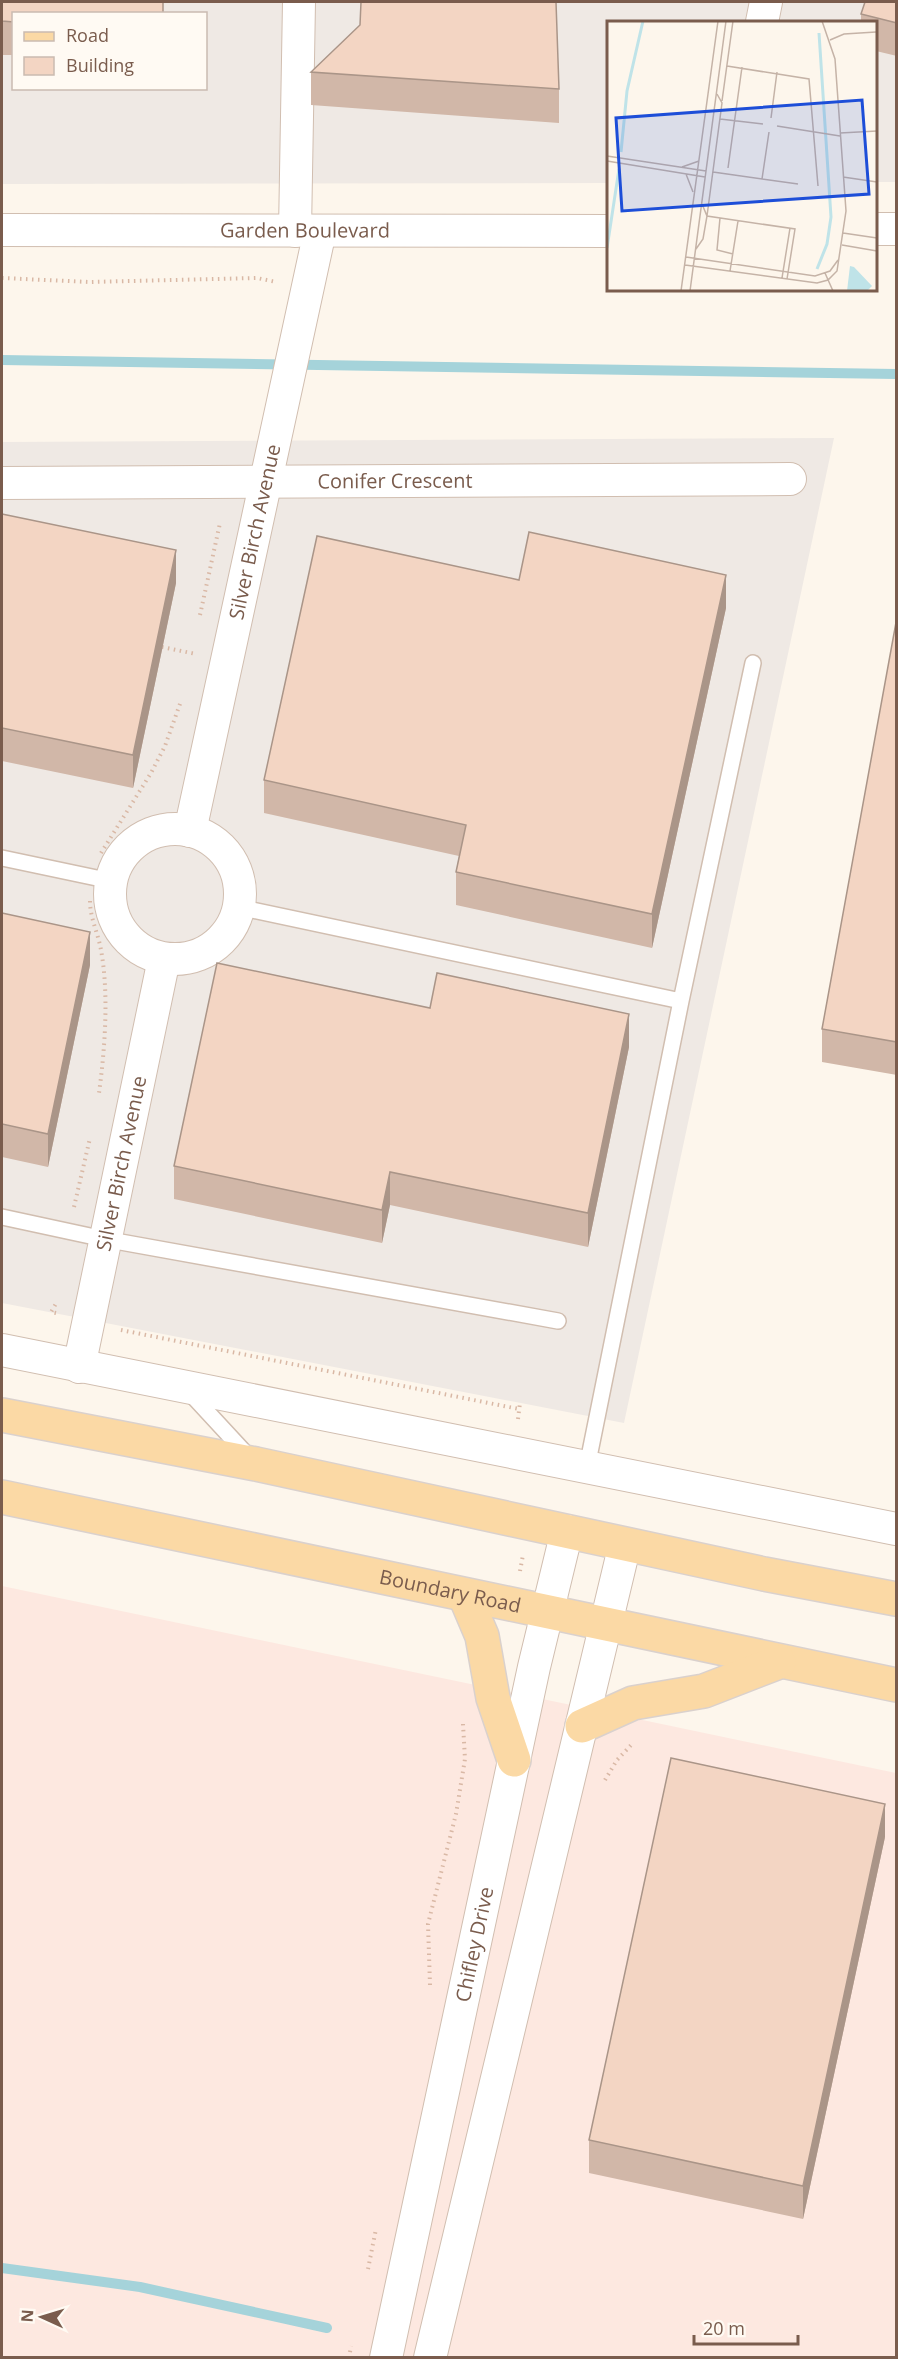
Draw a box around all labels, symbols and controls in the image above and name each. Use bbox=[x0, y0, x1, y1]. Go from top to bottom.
legend bbox=[12, 12, 207, 90]
inset map bbox=[607, 21, 877, 291]
text: Road bbox=[66, 23, 109, 47]
text: Building bbox=[66, 53, 134, 77]
street label: Garden Boulevard bbox=[220, 216, 390, 244]
street label: Silver Birch Avenue bbox=[222, 442, 286, 622]
street label: Conifer Crescent bbox=[317, 467, 473, 494]
street label: Silver Birch Avenue bbox=[90, 1073, 152, 1253]
street label: Boundary Road bbox=[377, 1563, 524, 1619]
street label: Chifley Drive bbox=[449, 1884, 500, 2004]
north arrow bbox=[12, 2287, 72, 2347]
scale bar bbox=[694, 2308, 798, 2346]
text: N bbox=[16, 2309, 38, 2323]
text: 20 m bbox=[703, 2316, 745, 2340]

